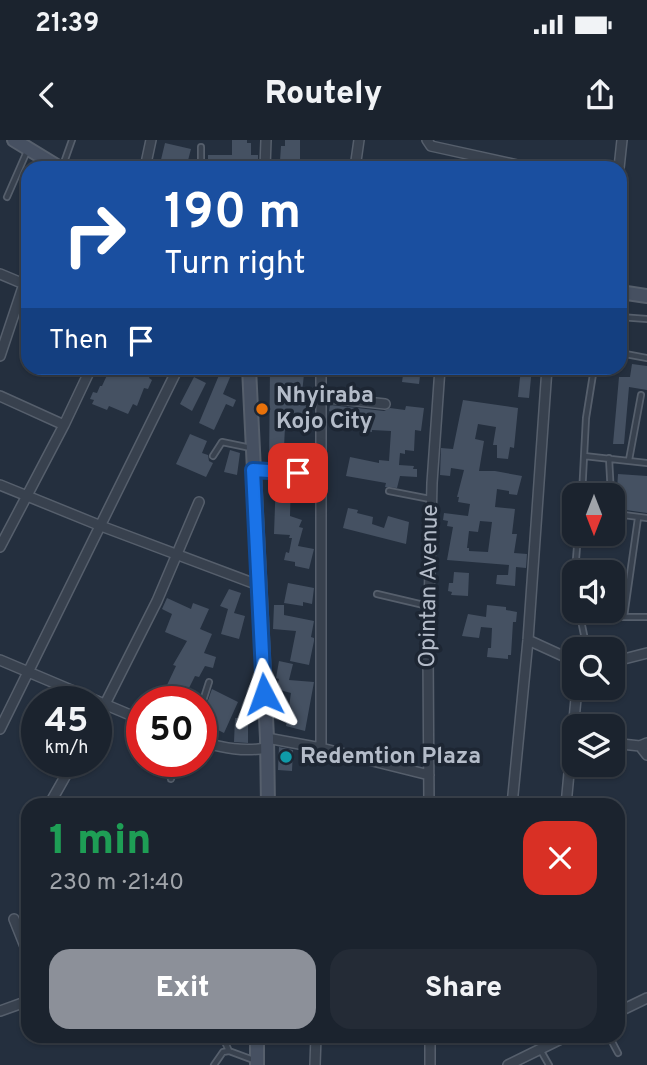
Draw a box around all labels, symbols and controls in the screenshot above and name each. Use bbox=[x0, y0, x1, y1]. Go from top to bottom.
text: 21:39 bbox=[35, 8, 99, 41]
text: Routely bbox=[265, 75, 382, 115]
icon: back bbox=[28, 76, 66, 114]
icon: share bbox=[581, 76, 619, 114]
text: 190 m bbox=[164, 184, 301, 246]
icon: right bbox=[49, 189, 140, 280]
text: Turn right bbox=[164, 245, 306, 285]
icon: arrive bbox=[122, 322, 160, 360]
text: Then bbox=[49, 325, 108, 358]
place label: Nhyiraba Kojo City bbox=[276, 382, 374, 437]
marker: Nhyiraba Kojo City bbox=[254, 401, 270, 417]
pin bbox=[268, 443, 328, 503]
icon: arrive bbox=[279, 454, 317, 492]
north arrow bbox=[562, 483, 625, 546]
map controls bbox=[562, 483, 625, 777]
street label: Opintan Avenue bbox=[414, 504, 446, 668]
button: sound bbox=[562, 560, 625, 623]
button: search bbox=[562, 637, 625, 700]
position arrow bbox=[227, 657, 301, 731]
speed limit sign: 50 bbox=[126, 686, 217, 777]
text: 45 bbox=[45, 700, 88, 744]
button: layers bbox=[562, 714, 625, 777]
text: km/h bbox=[45, 737, 88, 760]
place label: Redemtion Plaza bbox=[300, 743, 481, 772]
marker: Redemtion Plaza bbox=[278, 749, 294, 765]
text: 1 min bbox=[49, 816, 152, 869]
button: close bbox=[523, 821, 597, 895]
text: 230 m · 21:40 bbox=[49, 869, 184, 898]
button: Exit bbox=[49, 949, 316, 1029]
button: Share bbox=[330, 949, 597, 1029]

